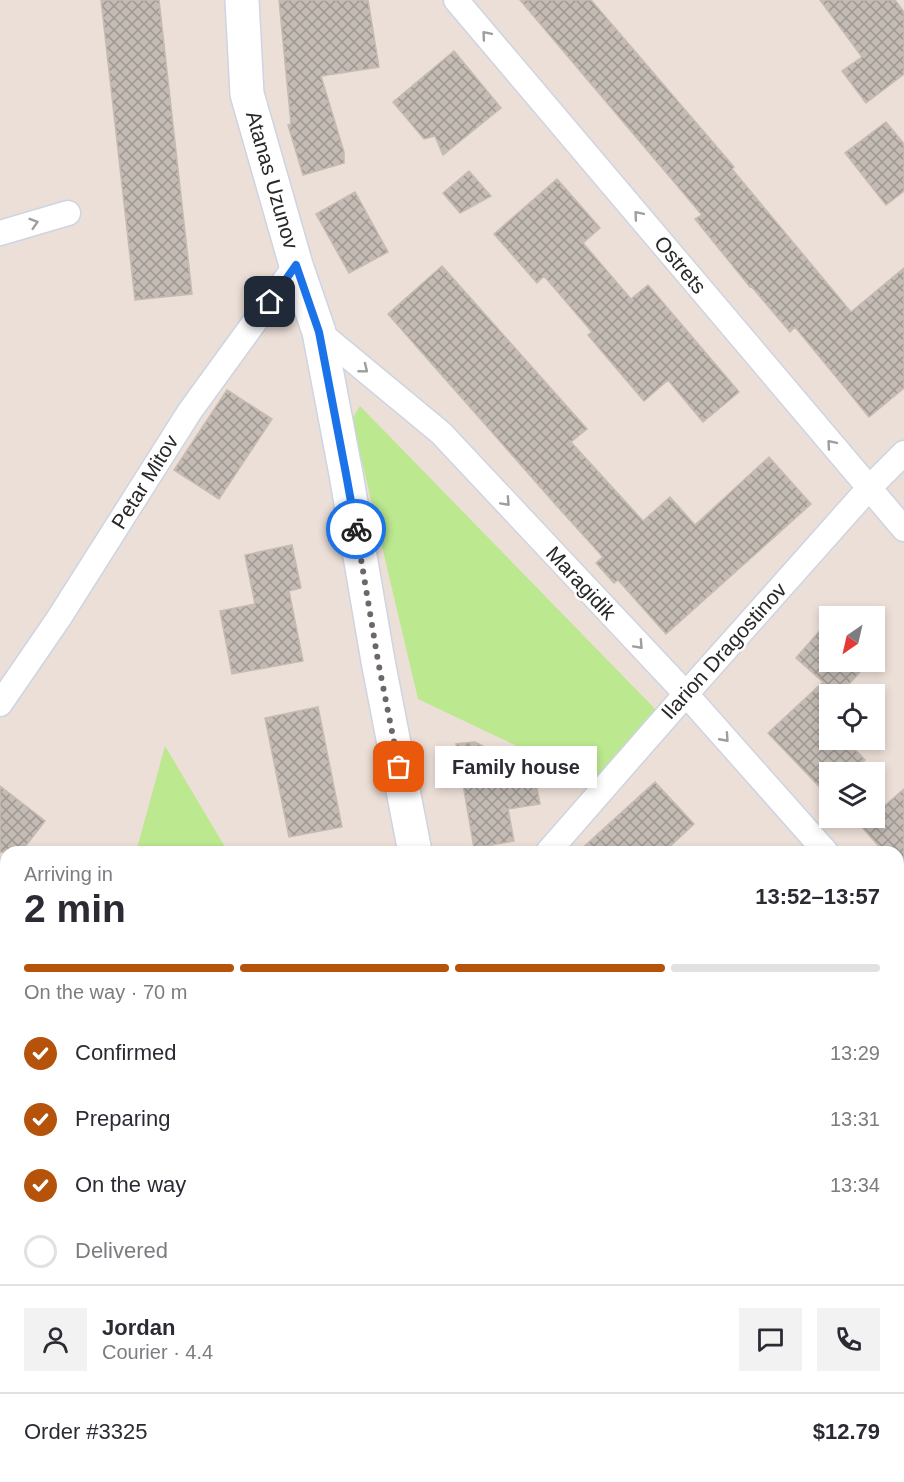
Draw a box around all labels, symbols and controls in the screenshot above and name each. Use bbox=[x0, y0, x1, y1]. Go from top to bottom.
one-way arrow bbox=[482, 31, 493, 42]
street label: Atanas Uzunov bbox=[242, 108, 303, 252]
one-way arrow bbox=[634, 211, 645, 222]
one-way arrow bbox=[28, 218, 39, 230]
street label: Ostrets bbox=[650, 231, 711, 298]
pin bbox=[244, 276, 295, 327]
icon: home bbox=[253, 285, 286, 318]
one-way arrow bbox=[357, 362, 368, 373]
street label: Petar Mitov bbox=[107, 430, 183, 533]
one-way arrow bbox=[828, 440, 839, 451]
one-way arrow bbox=[499, 495, 510, 506]
courier bbox=[326, 499, 386, 559]
icon: bike bbox=[340, 513, 373, 546]
street label: Maragidik bbox=[542, 542, 621, 624]
street label: Ilarion Dragostinov bbox=[657, 578, 791, 723]
north arrow bbox=[819, 606, 885, 672]
map controls bbox=[819, 606, 885, 828]
one-way arrow bbox=[632, 638, 643, 648]
button: locate bbox=[819, 684, 885, 750]
one-way arrow bbox=[717, 731, 728, 742]
pin bbox=[373, 741, 424, 792]
callout: Family house bbox=[435, 746, 597, 788]
icon: bag bbox=[382, 750, 415, 783]
text: Family house bbox=[452, 756, 580, 778]
button: layers bbox=[819, 762, 885, 828]
text: Arriving in bbox=[24, 863, 113, 885]
text: 13:52–13:57 bbox=[755, 884, 880, 909]
text: 2 min bbox=[24, 887, 126, 930]
text: On the way · 70 m bbox=[24, 981, 187, 1003]
icon: check bbox=[24, 1037, 57, 1070]
text: Confirmed bbox=[75, 1040, 176, 1065]
text: 13:29 bbox=[830, 1042, 880, 1064]
icon: check bbox=[24, 1103, 57, 1136]
text: Preparing bbox=[75, 1106, 170, 1131]
text: 13:31 bbox=[830, 1108, 880, 1130]
icon: check bbox=[24, 1169, 57, 1202]
text: On the way bbox=[75, 1172, 186, 1197]
text: 13:34 bbox=[830, 1174, 880, 1196]
text: Delivered bbox=[75, 1238, 168, 1263]
button: person bbox=[24, 1308, 87, 1371]
button: chat bbox=[739, 1308, 802, 1371]
button: phone bbox=[817, 1308, 880, 1371]
text: Jordan bbox=[102, 1315, 175, 1340]
text: Courier · 4.4 bbox=[102, 1341, 213, 1363]
text: Order #3325 bbox=[24, 1419, 148, 1444]
text: $12.79 bbox=[813, 1419, 880, 1444]

